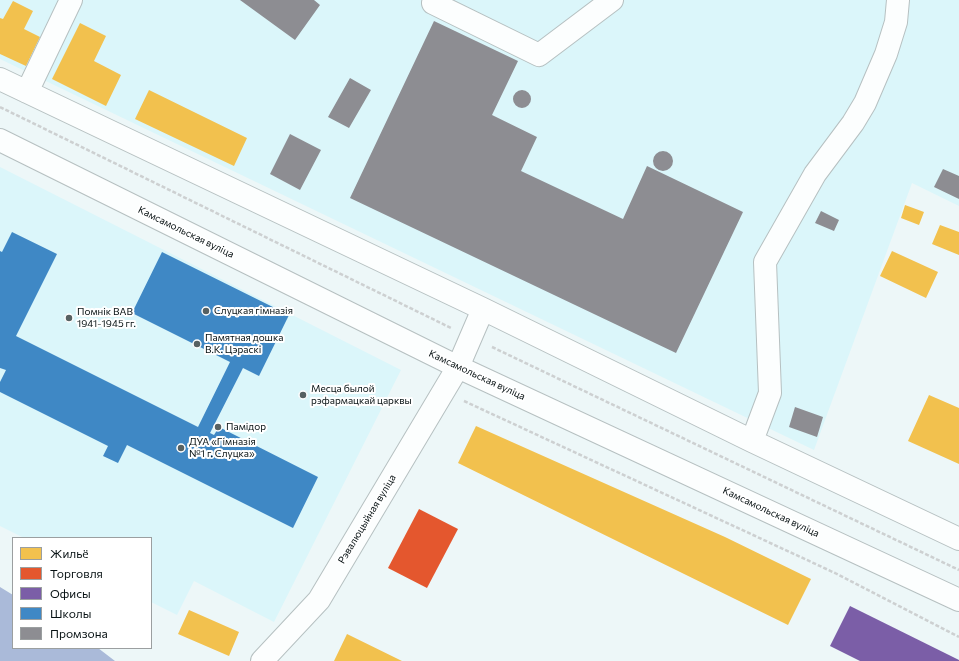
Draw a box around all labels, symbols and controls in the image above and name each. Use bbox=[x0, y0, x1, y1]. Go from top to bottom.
street label: Камсамольская вуліца bbox=[136, 204, 236, 260]
place label: Слуцкая гімназія bbox=[214, 305, 293, 317]
place label: Помнік ВАВ 1941-1945 гг. bbox=[77, 306, 136, 330]
marker: Слуцкая гімназія bbox=[201, 306, 211, 316]
marker: Помнік ВАВ 1941-1945 гг. bbox=[64, 313, 74, 323]
place label: Памятная дошка В.К. Цэраскі bbox=[205, 332, 283, 356]
marker: Памятная дошка В.К. Цэраскі bbox=[192, 339, 202, 349]
street label: Камсамольская вуліца bbox=[427, 347, 527, 403]
place label: Месца былой рэфармацкай царквы bbox=[311, 383, 412, 406]
marker: Месца былой рэфармацкай царквы bbox=[298, 390, 308, 400]
place label: Памідор bbox=[226, 421, 266, 433]
marker: Памідор bbox=[213, 422, 223, 432]
place label: ДУА «Гімназія №1 г. Слуцка» bbox=[189, 436, 256, 460]
marker: ДУА «Гімназія №1 г. Слуцка» bbox=[176, 443, 186, 453]
street label: Рэвалюцыйная вуліца bbox=[336, 472, 398, 566]
street label: Камсамольская вуліца bbox=[721, 484, 821, 540]
legend bbox=[12, 537, 152, 649]
text: Жильё bbox=[50, 546, 89, 560]
text: Торговля bbox=[50, 566, 103, 580]
text: Офисы bbox=[50, 586, 91, 600]
text: Школы bbox=[50, 606, 91, 620]
text: Промзона bbox=[50, 626, 108, 640]

